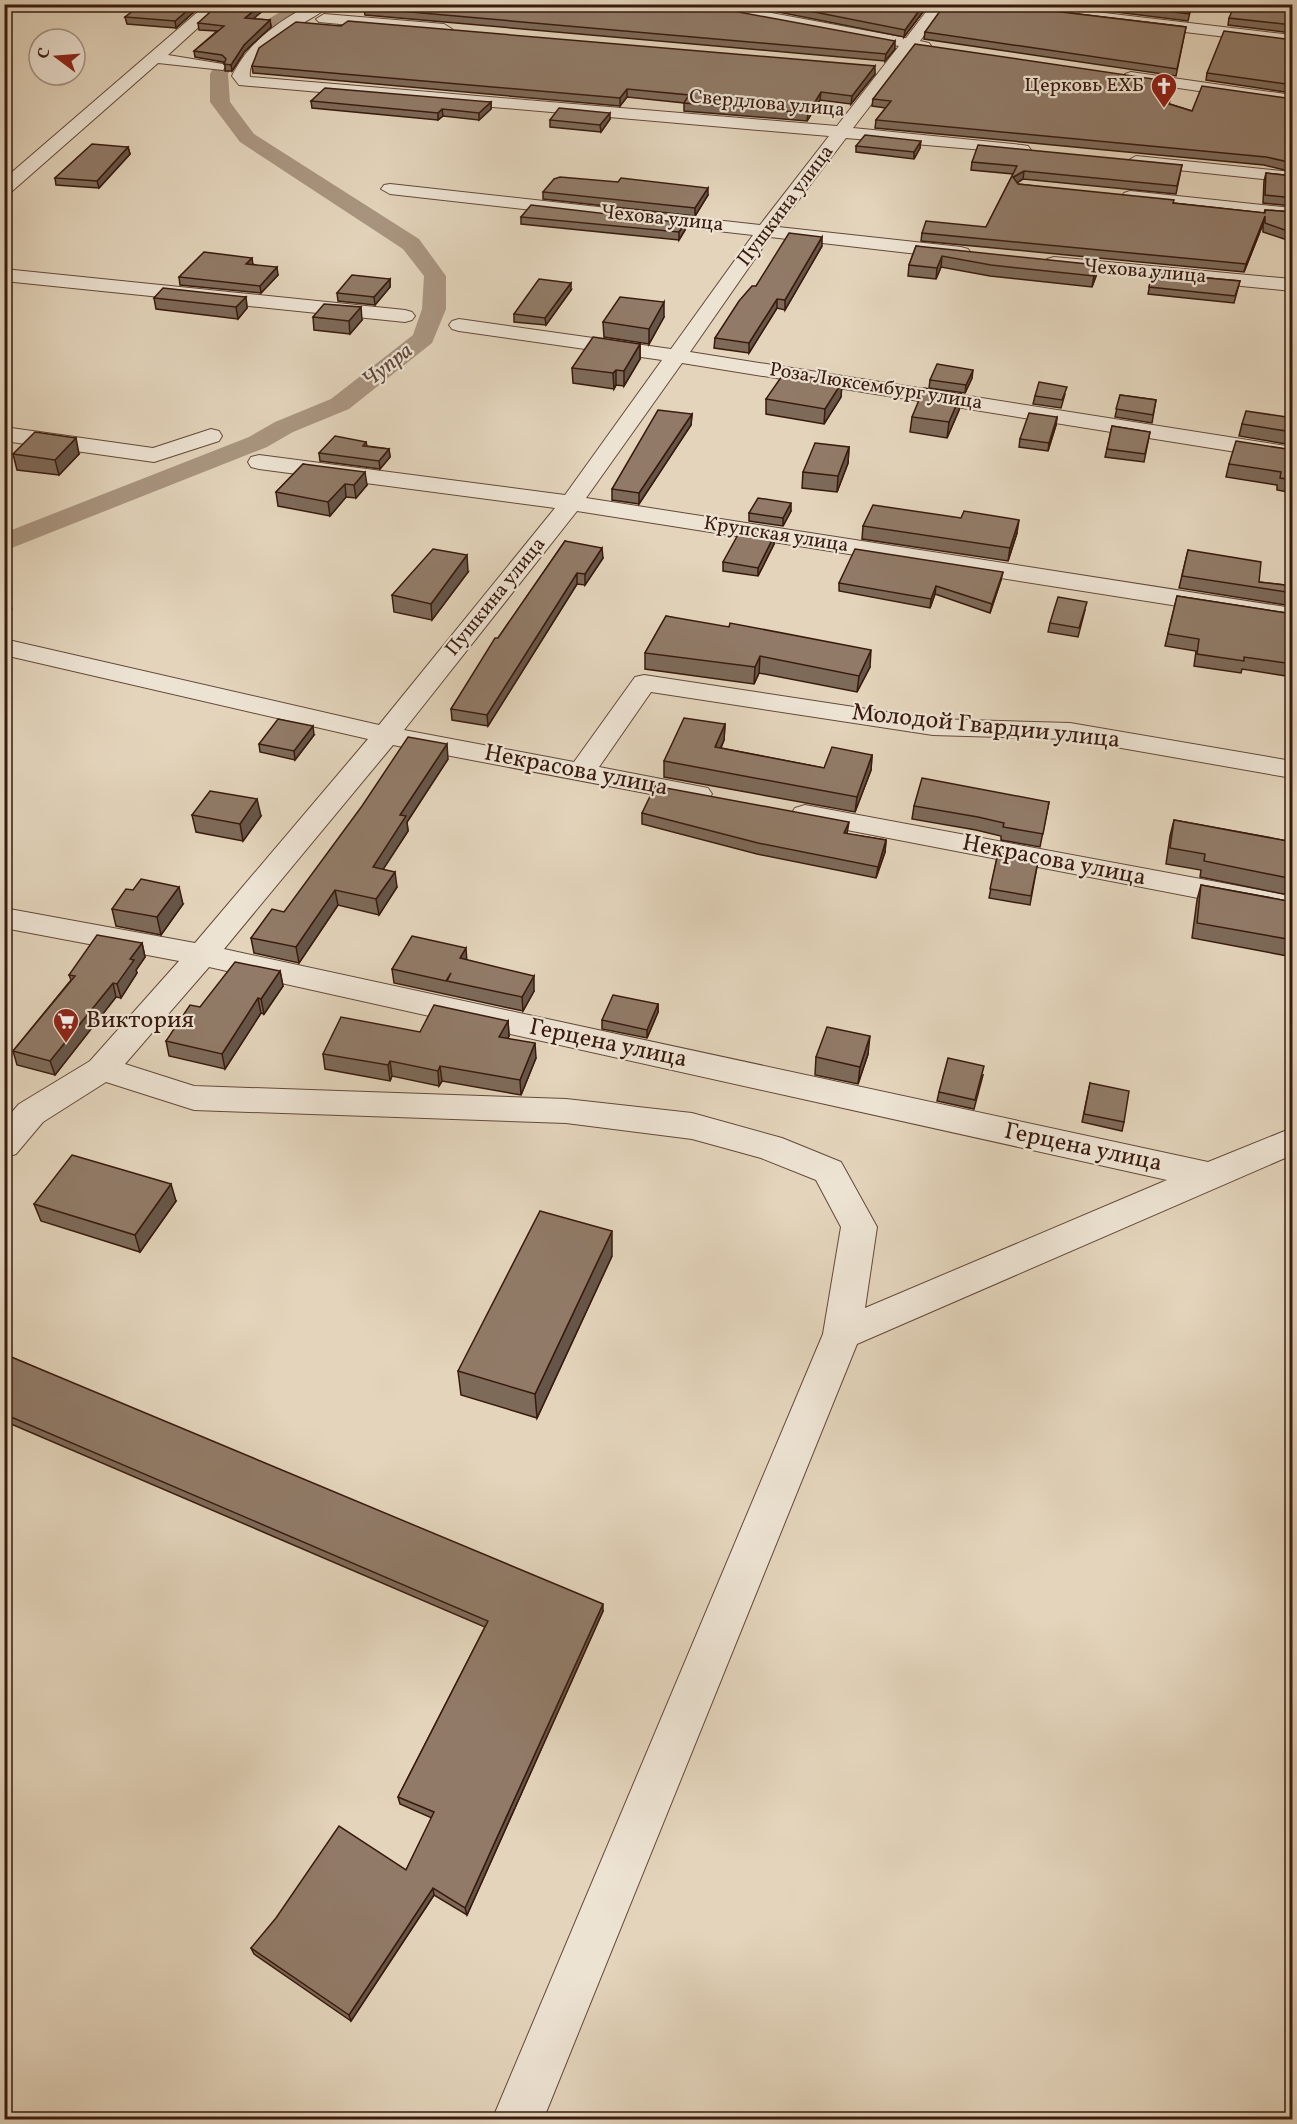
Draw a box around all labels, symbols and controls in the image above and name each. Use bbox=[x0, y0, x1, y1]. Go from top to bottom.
north arrow bbox=[27, 27, 87, 87]
text: С bbox=[33, 45, 56, 61]
church icon: Церковь ЕХБ bbox=[1149, 71, 1179, 109]
place label: Церковь ЕХБ bbox=[1024, 72, 1144, 100]
street label: Свердлова улица bbox=[688, 83, 846, 125]
street label: Пушкина улица bbox=[731, 139, 841, 273]
street label: Чехова улица bbox=[599, 199, 725, 239]
street label: Чехова улица bbox=[1082, 253, 1208, 291]
water label: Чупра bbox=[356, 336, 420, 396]
street label: Роза Люксембург улица bbox=[767, 356, 985, 418]
street label: Крупская улица bbox=[702, 510, 850, 560]
street label: Пушкина улица bbox=[439, 532, 553, 662]
street label: Молодой Гвардии улица bbox=[850, 696, 1122, 758]
street label: Некрасова улица bbox=[481, 737, 671, 805]
street label: Некрасова улица bbox=[959, 827, 1149, 895]
place label: Виктория bbox=[86, 1004, 194, 1038]
supermarket icon: Виктория bbox=[51, 1006, 81, 1044]
street label: Герцена улица bbox=[526, 1011, 690, 1077]
street label: Герцена улица bbox=[1001, 1115, 1165, 1181]

